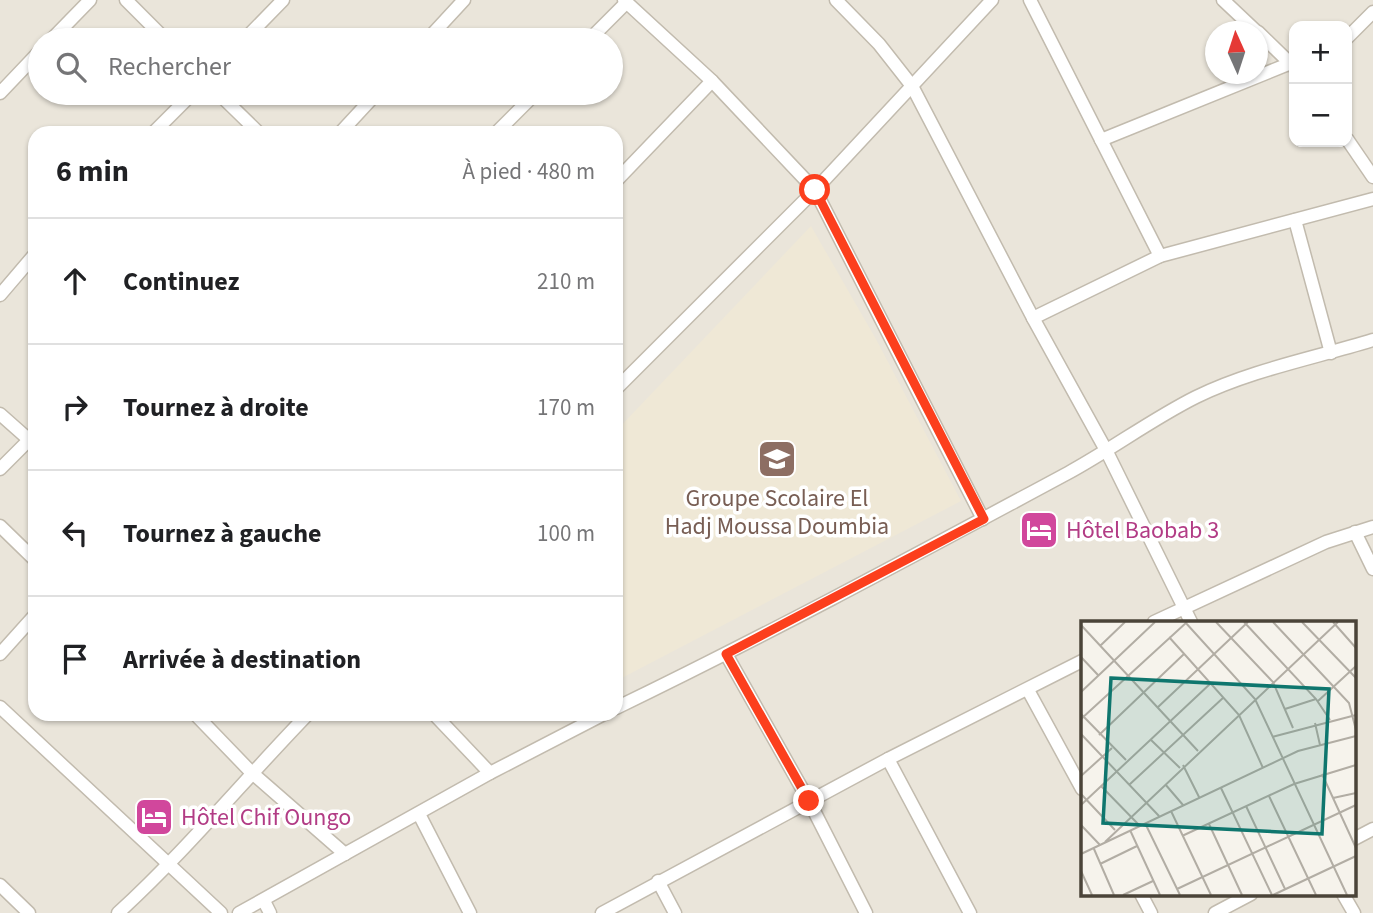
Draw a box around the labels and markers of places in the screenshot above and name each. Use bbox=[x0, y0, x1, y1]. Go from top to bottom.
school or university icon: Groupe Scolaire El Hadj Moussa Doumbia bbox=[756, 438, 798, 480]
place label: Groupe Scolaire El Hadj Moussa Doumbia bbox=[665, 481, 889, 544]
hotel icon: Hôtel Baobab 3 bbox=[1018, 509, 1060, 551]
place label: Hôtel Baobab 3 bbox=[1066, 513, 1219, 548]
hotel icon: Hôtel Chif Oungo bbox=[133, 796, 175, 838]
place label: Hôtel Chif Oungo bbox=[181, 800, 351, 835]

